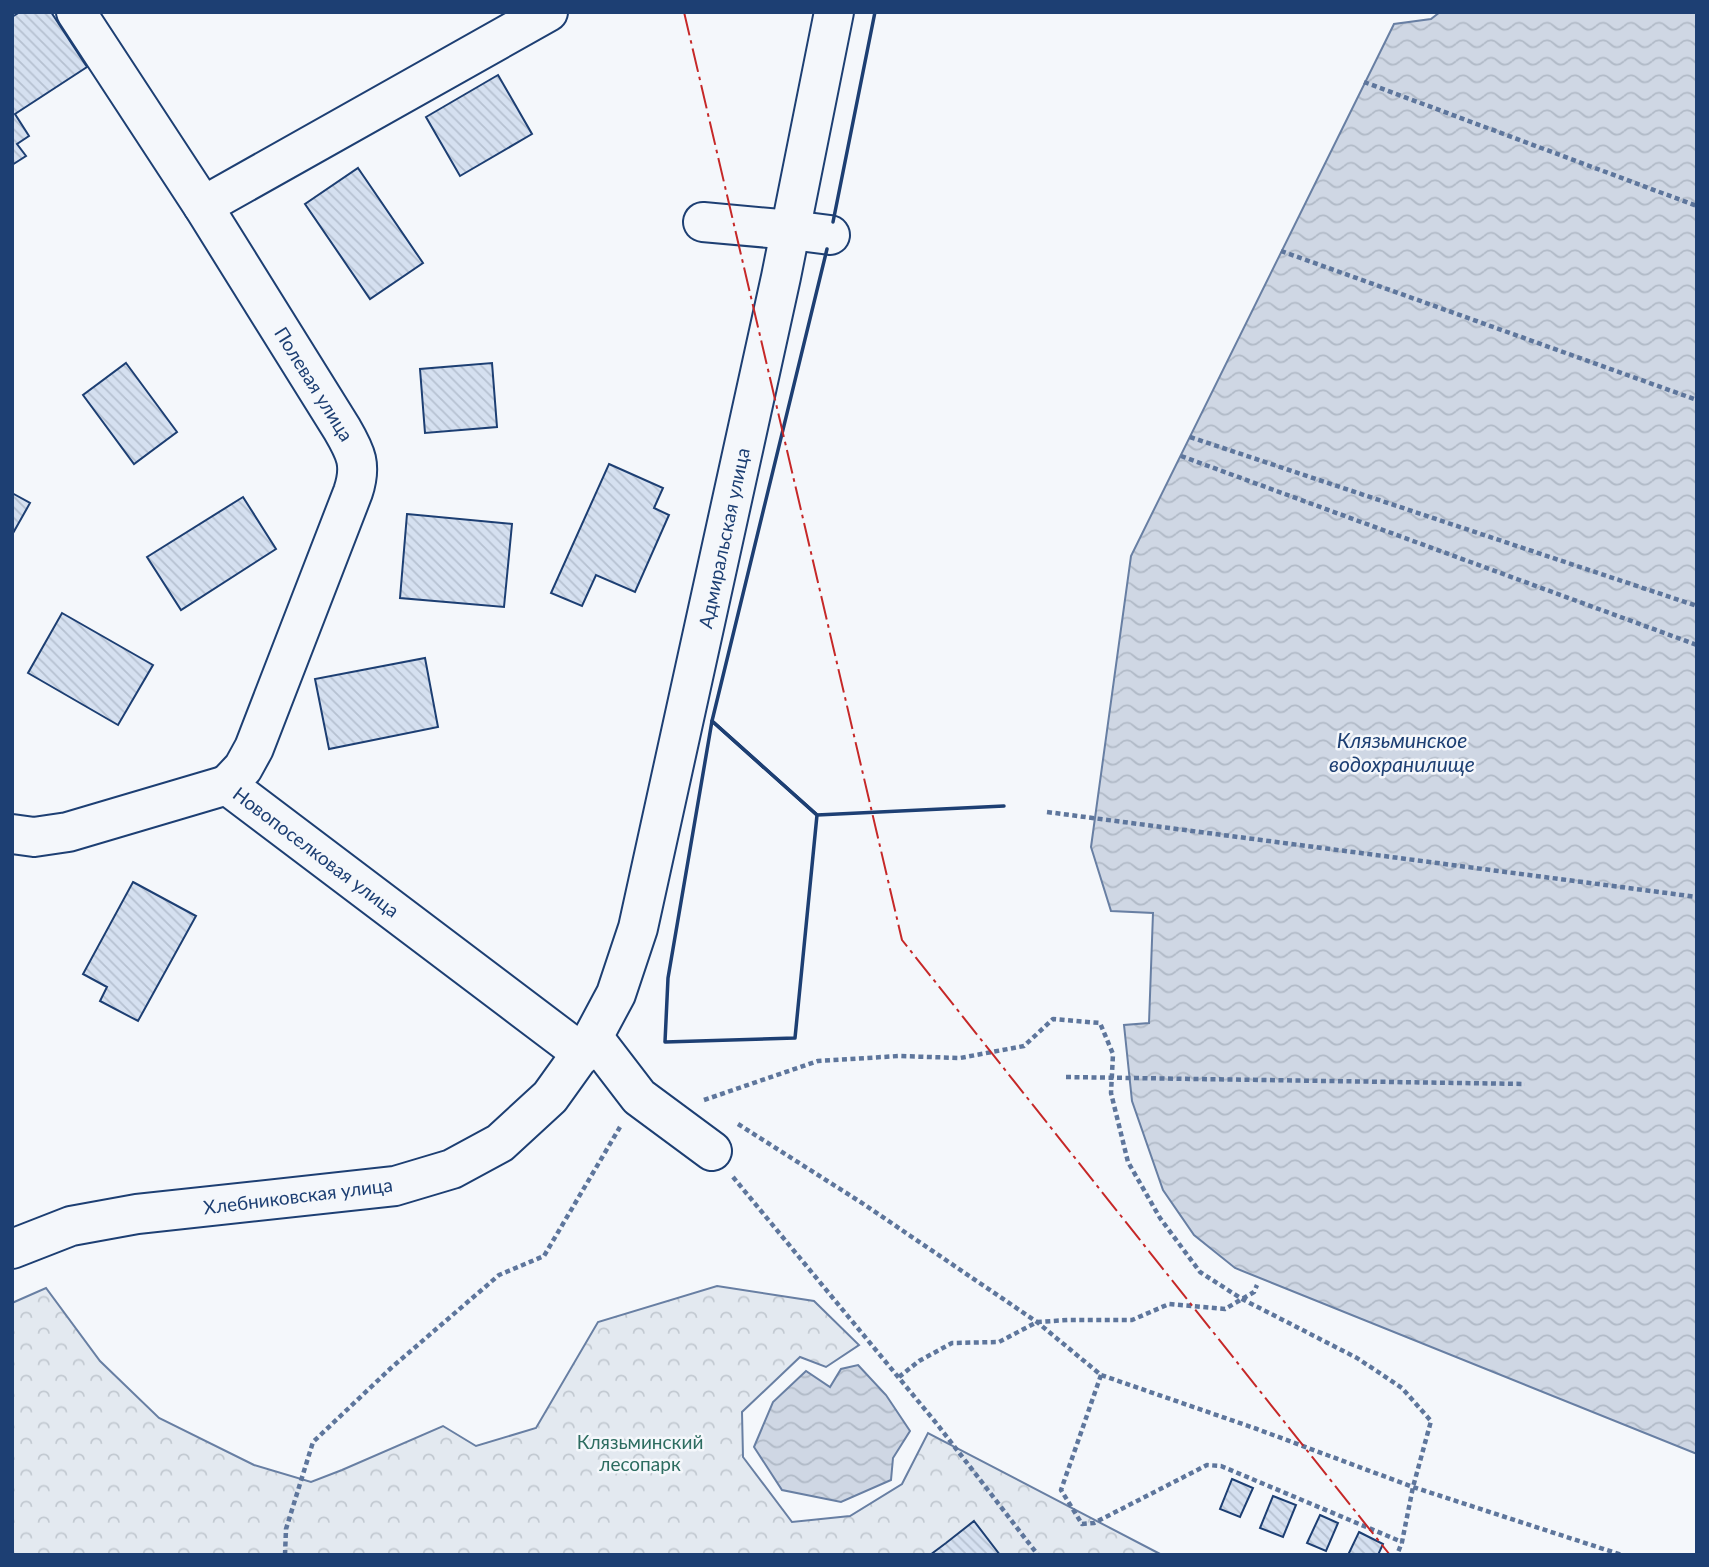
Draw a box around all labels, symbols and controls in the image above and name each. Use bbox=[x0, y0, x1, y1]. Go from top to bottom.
street label: Полевая улица bbox=[270, 322, 359, 445]
street label: Адмиральская улица bbox=[693, 446, 754, 630]
water label: Клязьминское водохранилище bbox=[1329, 727, 1475, 776]
street label: Новопоселковая улица bbox=[229, 782, 404, 922]
street label: Хлебниковская улица bbox=[202, 1172, 394, 1219]
park label: Клязьминский лесопарк bbox=[577, 1430, 703, 1475]

